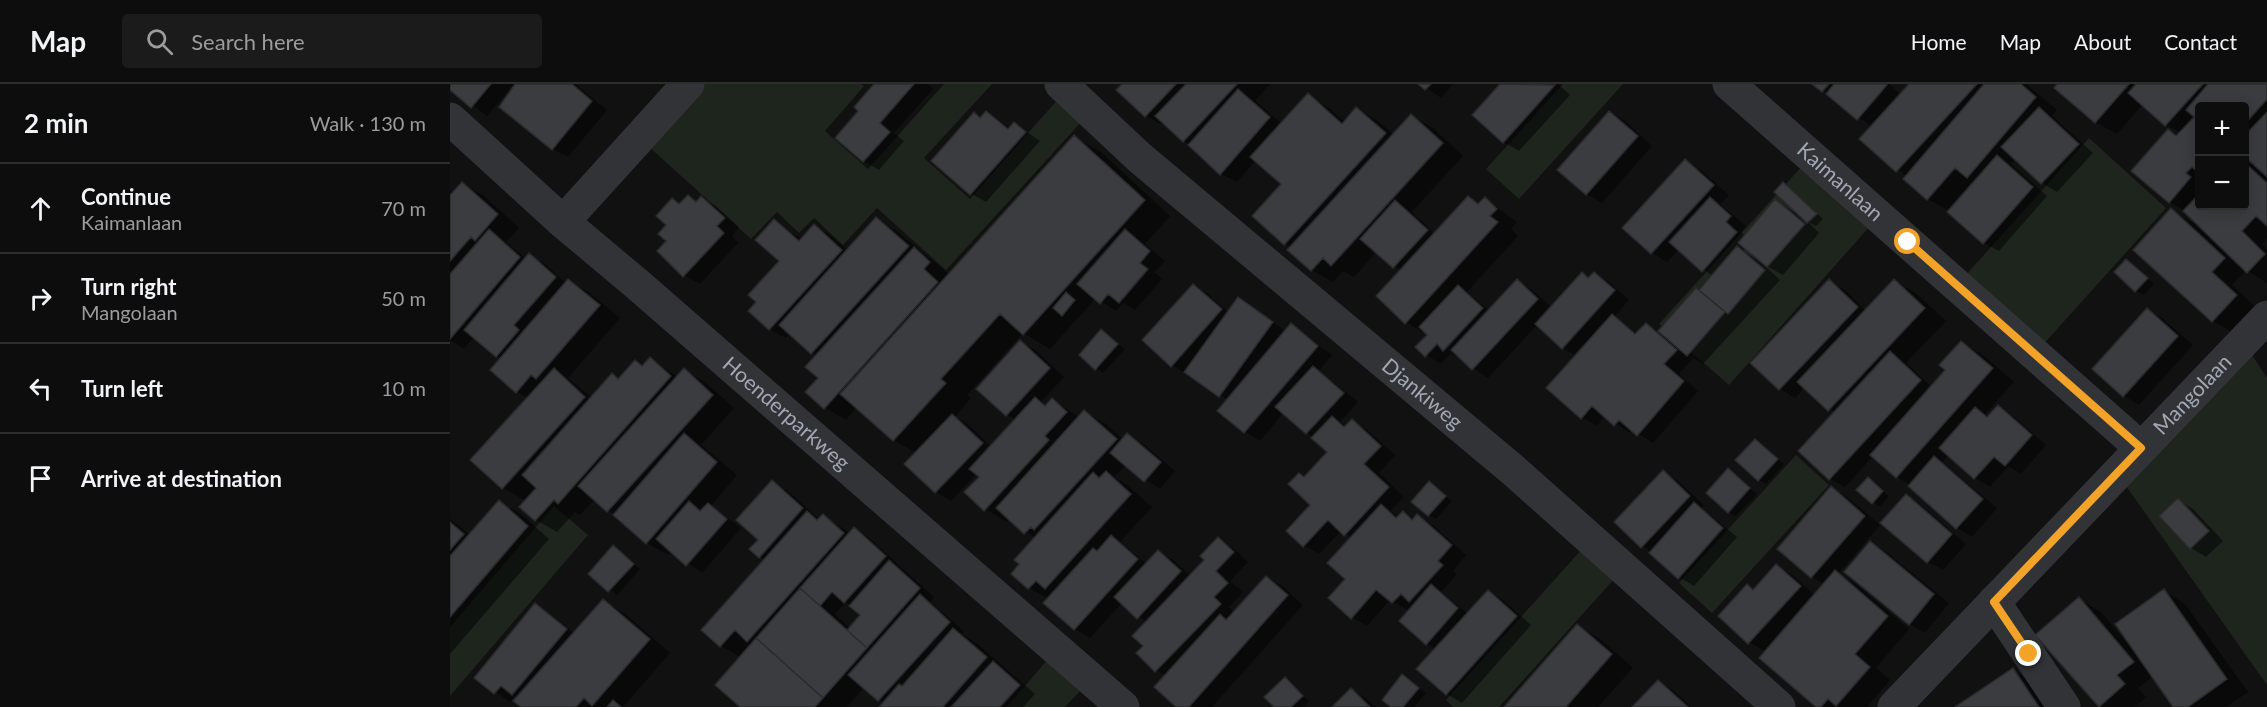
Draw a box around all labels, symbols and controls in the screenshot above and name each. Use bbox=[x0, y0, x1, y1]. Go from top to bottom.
search box bbox=[122, 14, 542, 68]
text: Map bbox=[30, 24, 86, 58]
icon: search bbox=[143, 25, 176, 58]
text: Search here bbox=[191, 28, 305, 55]
text: Home bbox=[1911, 29, 1967, 54]
text: Map bbox=[2000, 29, 2041, 54]
text: About bbox=[2074, 29, 2131, 54]
text: Contact bbox=[2164, 29, 2237, 54]
map controls bbox=[2195, 102, 2249, 210]
button: + bbox=[2195, 102, 2249, 156]
text: 2 min bbox=[24, 107, 88, 139]
text: Walk · 130 m bbox=[310, 111, 426, 135]
street label: Kaimanlaan bbox=[1793, 136, 1889, 225]
button: − bbox=[2195, 156, 2249, 210]
text: Continue bbox=[81, 183, 171, 210]
icon: ahead bbox=[24, 192, 57, 225]
text: 70 m bbox=[381, 196, 426, 220]
text: Kaimanlaan bbox=[81, 210, 182, 234]
route start bbox=[1894, 228, 1920, 254]
text: Turn right bbox=[81, 273, 176, 300]
icon: right bbox=[24, 282, 57, 315]
text: 50 m bbox=[381, 286, 426, 310]
text: Mangolaan bbox=[81, 300, 178, 324]
street label: Mangolaan bbox=[2147, 348, 2236, 439]
street label: Hoenderparkweg bbox=[718, 351, 856, 475]
street label: Djankiweg bbox=[1378, 352, 1468, 434]
icon: left bbox=[24, 372, 57, 405]
text: Turn left bbox=[81, 375, 163, 402]
text: 10 m bbox=[381, 376, 426, 400]
icon: arrive bbox=[24, 462, 57, 495]
text: Arrive at destination bbox=[81, 465, 282, 492]
route end bbox=[2015, 640, 2041, 666]

